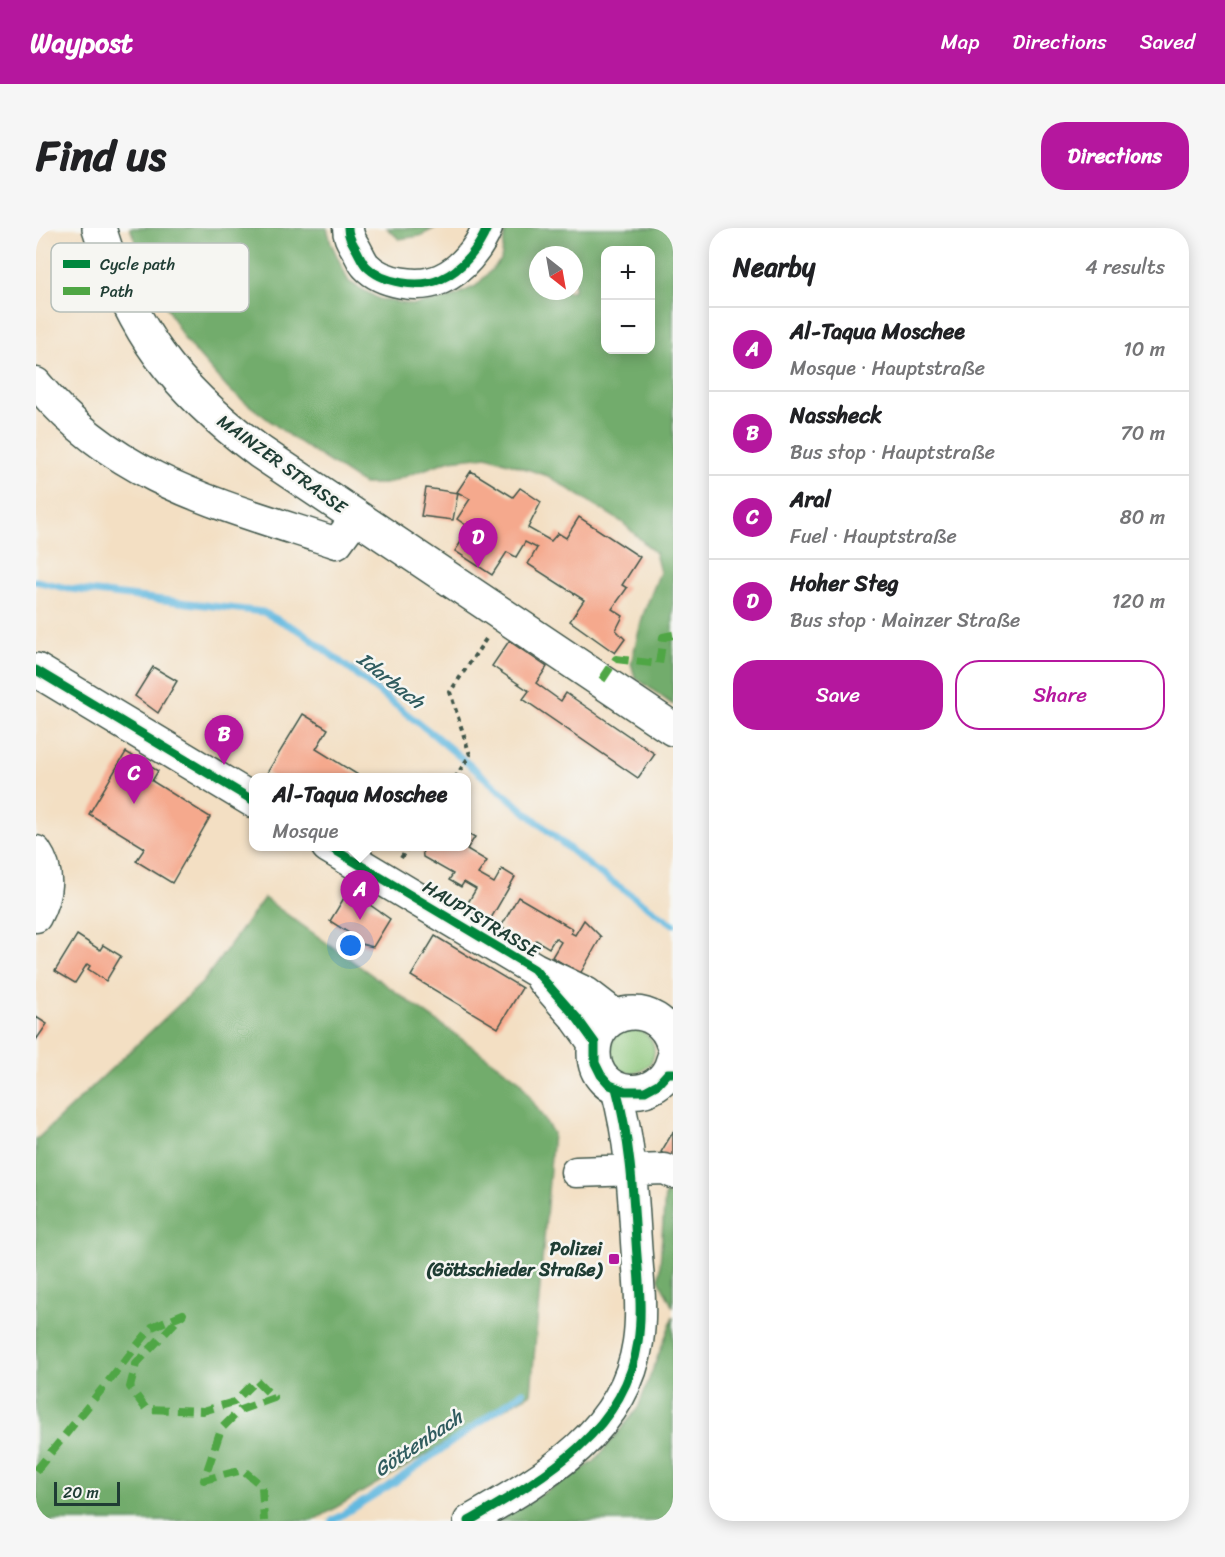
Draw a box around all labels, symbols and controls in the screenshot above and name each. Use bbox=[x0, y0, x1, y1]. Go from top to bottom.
text: Waypost bbox=[30, 18, 133, 67]
text: Map bbox=[941, 23, 979, 61]
text: Directions bbox=[1012, 23, 1107, 61]
text: Saved bbox=[1140, 23, 1195, 61]
text: Find us bbox=[36, 119, 166, 193]
button: Directions bbox=[1041, 122, 1189, 190]
legend bbox=[51, 243, 249, 312]
text: Nearby bbox=[733, 244, 815, 290]
north arrow bbox=[529, 246, 583, 300]
map controls bbox=[601, 246, 655, 354]
button: + bbox=[601, 246, 655, 300]
text: Cycle path bbox=[100, 250, 175, 279]
text: 4 results bbox=[1085, 250, 1165, 285]
text: Path bbox=[100, 277, 133, 306]
button: − bbox=[601, 300, 655, 354]
text: Al-Taqua Moschee bbox=[790, 312, 965, 351]
text: A bbox=[746, 332, 759, 367]
text: 10 m bbox=[1123, 332, 1165, 367]
text: Mosque · Hauptstraße bbox=[790, 351, 985, 386]
text: Nassheck bbox=[790, 396, 882, 435]
street label: MAINZER STRASSE bbox=[210, 406, 355, 523]
text: B bbox=[746, 416, 759, 451]
text: 70 m bbox=[1120, 416, 1165, 451]
text: Bus stop · Hauptstraße bbox=[790, 435, 995, 470]
text: Aral bbox=[790, 480, 831, 519]
text: C bbox=[746, 500, 759, 535]
text: 80 m bbox=[1120, 500, 1165, 535]
pin: D bbox=[458, 518, 498, 568]
text: Fuel · Hauptstraße bbox=[790, 519, 957, 554]
text: Hoher Steg bbox=[790, 564, 899, 603]
text: D bbox=[747, 584, 758, 619]
text: 120 m bbox=[1112, 584, 1165, 619]
text: Bus stop · Mainzer Straße bbox=[790, 603, 1020, 638]
water label: Idarbach bbox=[348, 642, 434, 720]
button: Save bbox=[733, 660, 943, 730]
button: Share bbox=[955, 660, 1165, 730]
pin: B bbox=[204, 716, 243, 765]
pin: C bbox=[114, 754, 154, 804]
popup bbox=[249, 773, 471, 851]
text: Al-Taqua Moschee bbox=[273, 775, 447, 814]
text: Mosque bbox=[273, 814, 338, 849]
pin: A bbox=[340, 870, 380, 920]
street label: HAUPTSTRASSE bbox=[416, 871, 547, 967]
your location bbox=[336, 931, 365, 960]
place label: Polizei (Göttschieder Straße) bbox=[426, 1233, 604, 1286]
marker: Polizei (Göttschieder Straße) bbox=[607, 1252, 621, 1266]
water label: Göttenbach bbox=[366, 1400, 471, 1486]
text: 20 m bbox=[63, 1478, 99, 1507]
scale bar bbox=[54, 1479, 120, 1506]

